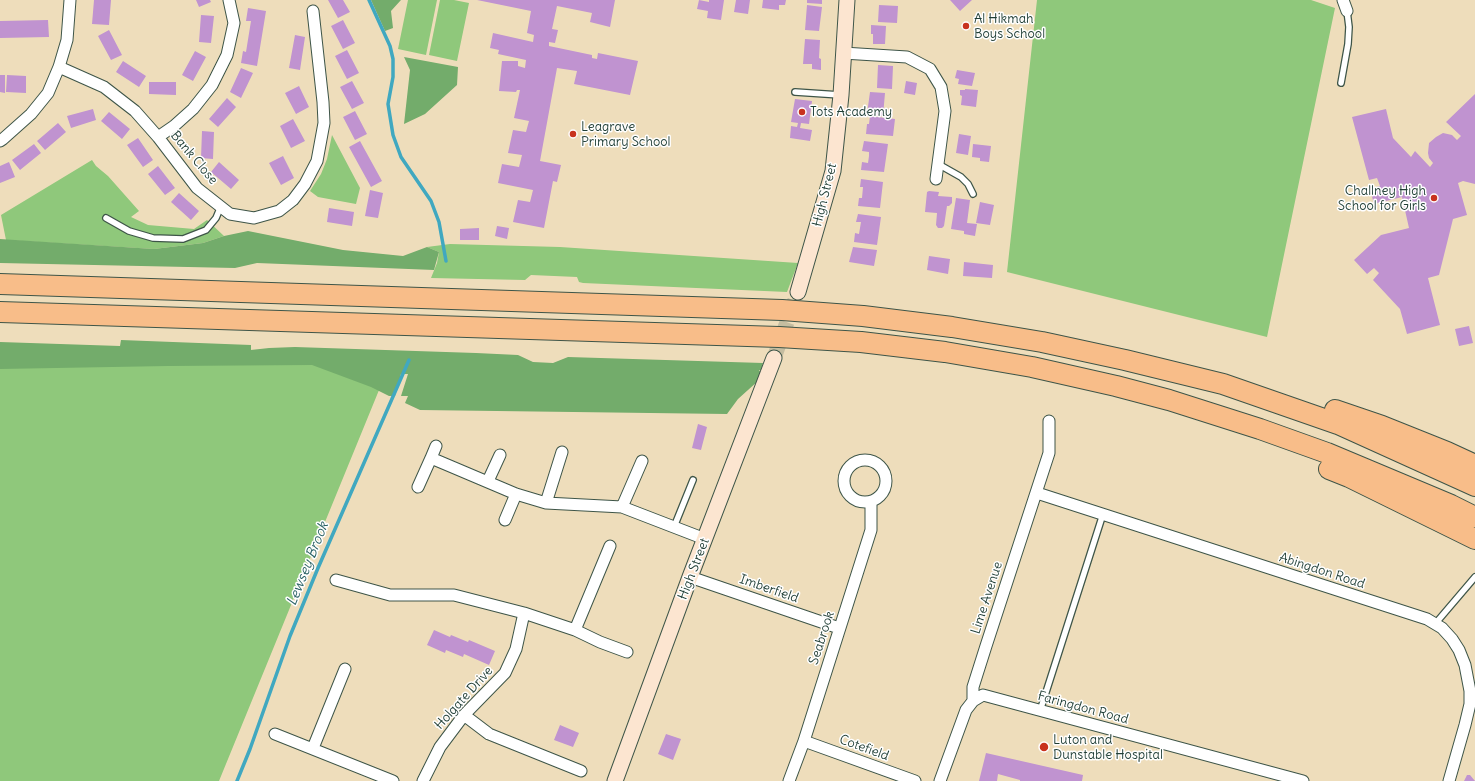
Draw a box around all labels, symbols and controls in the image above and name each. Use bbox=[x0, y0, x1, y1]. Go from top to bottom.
place label: Al Hikmah Boys School bbox=[974, 11, 1045, 42]
marker: Al Hikmah Boys School bbox=[961, 21, 971, 31]
place label: Tots Academy bbox=[810, 104, 892, 120]
marker: Tots Academy bbox=[797, 107, 807, 117]
place label: Leagrave Primary School bbox=[581, 119, 671, 150]
street label: Bank Close bbox=[167, 128, 221, 188]
marker: Leagrave Primary School bbox=[568, 129, 578, 139]
street label: High Street bbox=[810, 162, 840, 228]
place label: Challney High School for Girls bbox=[1338, 183, 1426, 214]
marker: Challney High School for Girls bbox=[1429, 193, 1439, 203]
water label: Lewsey Brook bbox=[284, 520, 332, 608]
street label: High Street bbox=[675, 536, 713, 602]
street label: Abingdon Road bbox=[1277, 550, 1367, 592]
street label: Lime Avenue bbox=[968, 560, 1006, 636]
street label: Imberfield bbox=[738, 572, 800, 606]
street label: Seabrook bbox=[806, 609, 838, 667]
street label: Holgate Drive bbox=[432, 663, 496, 733]
street label: Faringdon Road bbox=[1036, 688, 1130, 728]
street label: Cotefield bbox=[837, 732, 891, 764]
place label: Luton and Dunstable Hospital bbox=[1053, 732, 1163, 763]
marker: Luton and Dunstable Hospital bbox=[1038, 741, 1050, 753]

